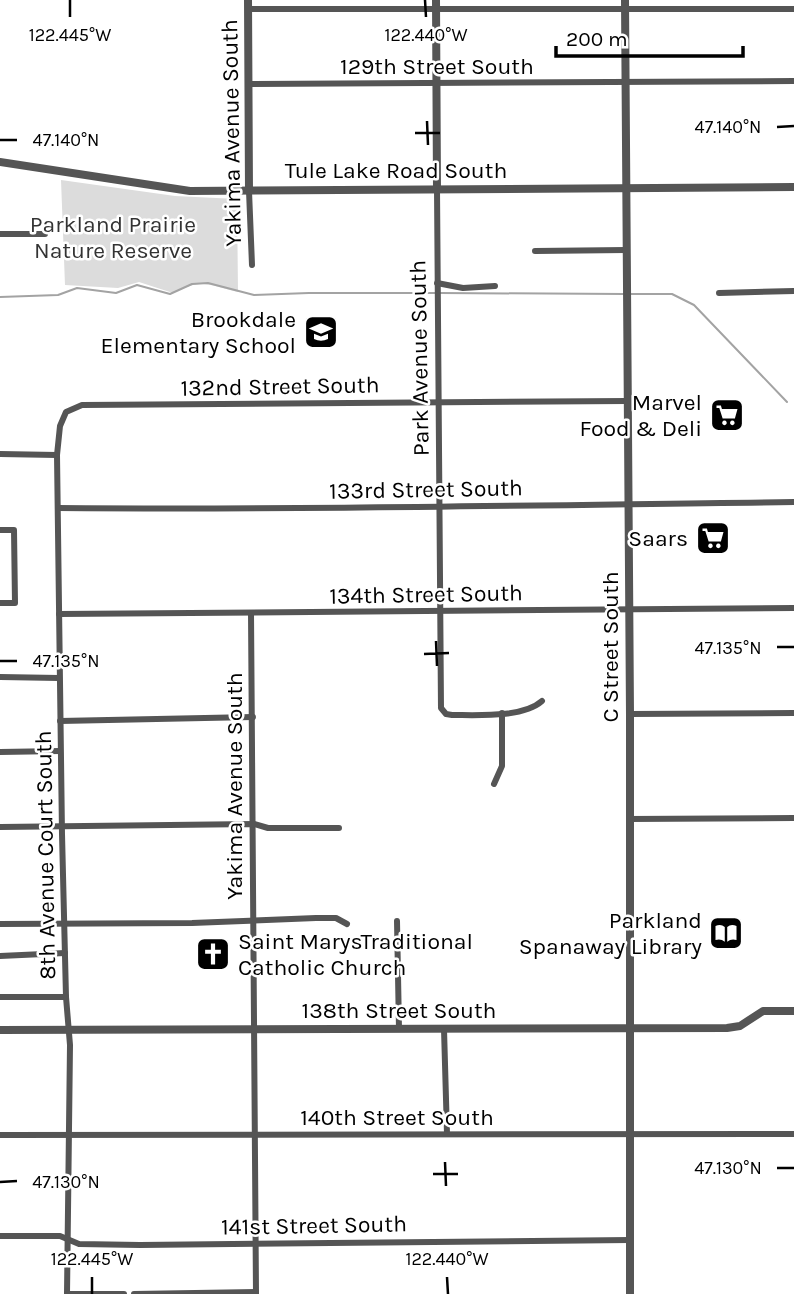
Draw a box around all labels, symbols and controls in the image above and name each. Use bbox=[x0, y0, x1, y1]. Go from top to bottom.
scale bar bbox=[556, 14, 743, 58]
street label: Yakima Avenue South bbox=[216, 19, 247, 247]
text: 122.445°W bbox=[29, 24, 111, 46]
text: 122.440°W bbox=[384, 24, 468, 46]
text: 200 m bbox=[566, 27, 628, 51]
street label: 129th Street South bbox=[340, 53, 534, 80]
text: 47.140°N bbox=[695, 116, 761, 138]
text: 47.140°N bbox=[33, 129, 99, 151]
street label: Tule Lake Road South bbox=[285, 157, 507, 184]
park label: Parkland Prairie Nature Reserve bbox=[30, 211, 196, 264]
street label: Park Avenue South bbox=[404, 260, 435, 456]
place label: Brookdale Elementary School bbox=[101, 306, 296, 359]
school or university icon: Brookdale Elementary School bbox=[302, 313, 340, 351]
street label: 132nd Street South bbox=[180, 371, 380, 402]
place label: Marvel Food & Deli bbox=[580, 389, 702, 442]
supermarket icon: Marvel Food & Deli bbox=[708, 396, 746, 434]
street label: 133rd Street South bbox=[329, 474, 523, 505]
supermarket icon: Saars bbox=[694, 519, 732, 557]
place label: Saars bbox=[628, 525, 688, 552]
street label: C Street South bbox=[597, 571, 624, 723]
street label: 134th Street South bbox=[329, 579, 523, 610]
text: 47.135°N bbox=[695, 637, 761, 659]
text: 47.135°N bbox=[33, 650, 99, 672]
street label: Yakima Avenue South bbox=[221, 672, 248, 900]
street label: 8th Avenue Court South bbox=[30, 730, 61, 980]
place label: Parkland Spanaway Library bbox=[519, 907, 702, 960]
library icon: Parkland Spanaway Library bbox=[707, 914, 745, 952]
place label: Saint MarysTraditional Catholic Church bbox=[238, 928, 473, 981]
church icon: Saint MarysTraditional Catholic Church bbox=[194, 935, 232, 973]
street label: 138th Street South bbox=[302, 997, 496, 1024]
street label: 140th Street South bbox=[300, 1104, 494, 1131]
text: 47.130°N bbox=[694, 1157, 762, 1179]
text: 47.130°N bbox=[32, 1171, 100, 1193]
street label: 141st Street South bbox=[221, 1210, 407, 1241]
text: 122.445°W bbox=[51, 1248, 133, 1270]
text: 122.440°W bbox=[405, 1248, 489, 1270]

